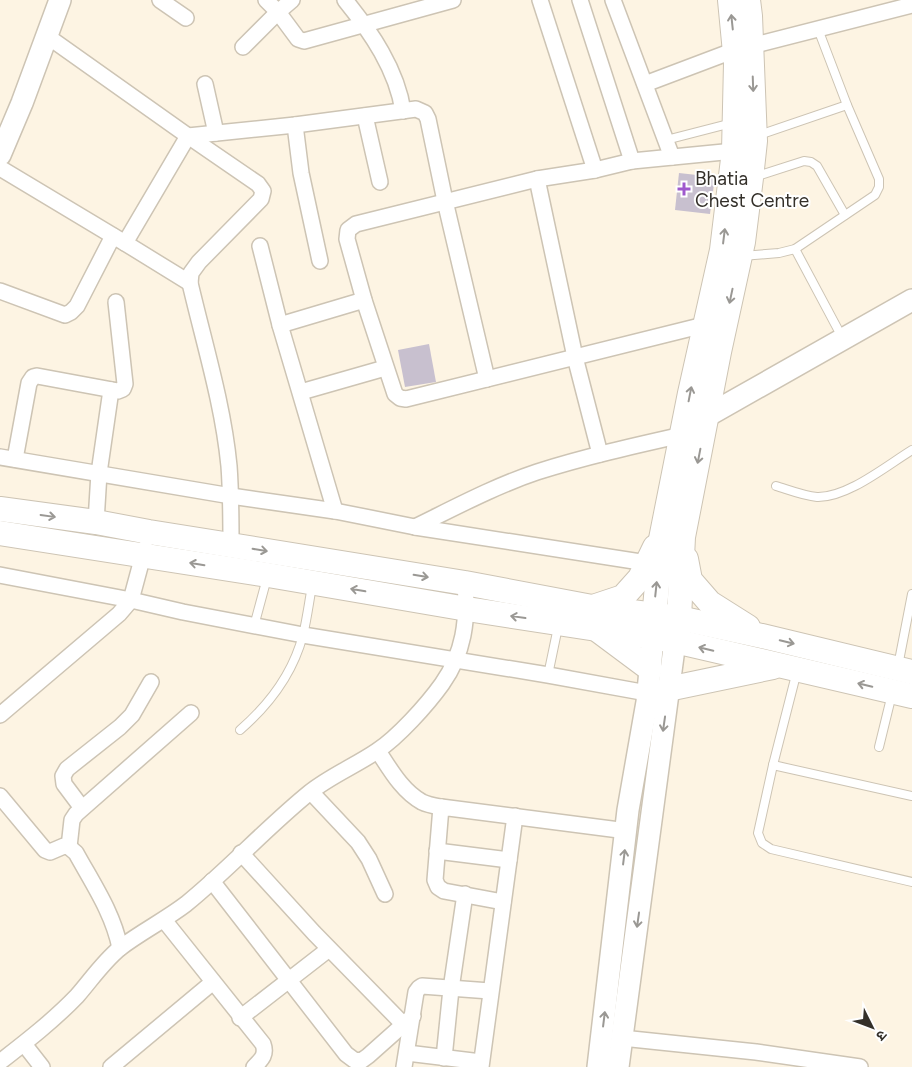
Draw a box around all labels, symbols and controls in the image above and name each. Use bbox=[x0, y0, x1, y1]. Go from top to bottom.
one-way arrow bbox=[727, 14, 737, 30]
one-way arrow bbox=[748, 75, 757, 91]
place label: Bhatia Chest Centre bbox=[695, 167, 809, 212]
marker: Bhatia Chest Centre bbox=[677, 182, 691, 196]
one-way arrow bbox=[719, 228, 729, 244]
one-way arrow bbox=[726, 288, 735, 304]
one-way arrow bbox=[685, 387, 695, 403]
one-way arrow bbox=[694, 447, 704, 463]
one-way arrow bbox=[40, 511, 56, 521]
one-way arrow bbox=[252, 545, 268, 555]
one-way arrow bbox=[190, 559, 206, 569]
one-way arrow bbox=[412, 572, 428, 582]
one-way arrow bbox=[652, 581, 661, 597]
one-way arrow bbox=[350, 585, 366, 595]
one-way arrow bbox=[510, 611, 526, 621]
one-way arrow bbox=[779, 638, 795, 647]
one-way arrow bbox=[699, 644, 715, 653]
one-way arrow bbox=[857, 680, 873, 689]
one-way arrow bbox=[659, 716, 669, 732]
one-way arrow bbox=[619, 850, 629, 866]
one-way arrow bbox=[633, 912, 643, 928]
north arrow bbox=[847, 1002, 897, 1052]
one-way arrow bbox=[599, 1011, 609, 1027]
text: उ bbox=[872, 1027, 890, 1045]

